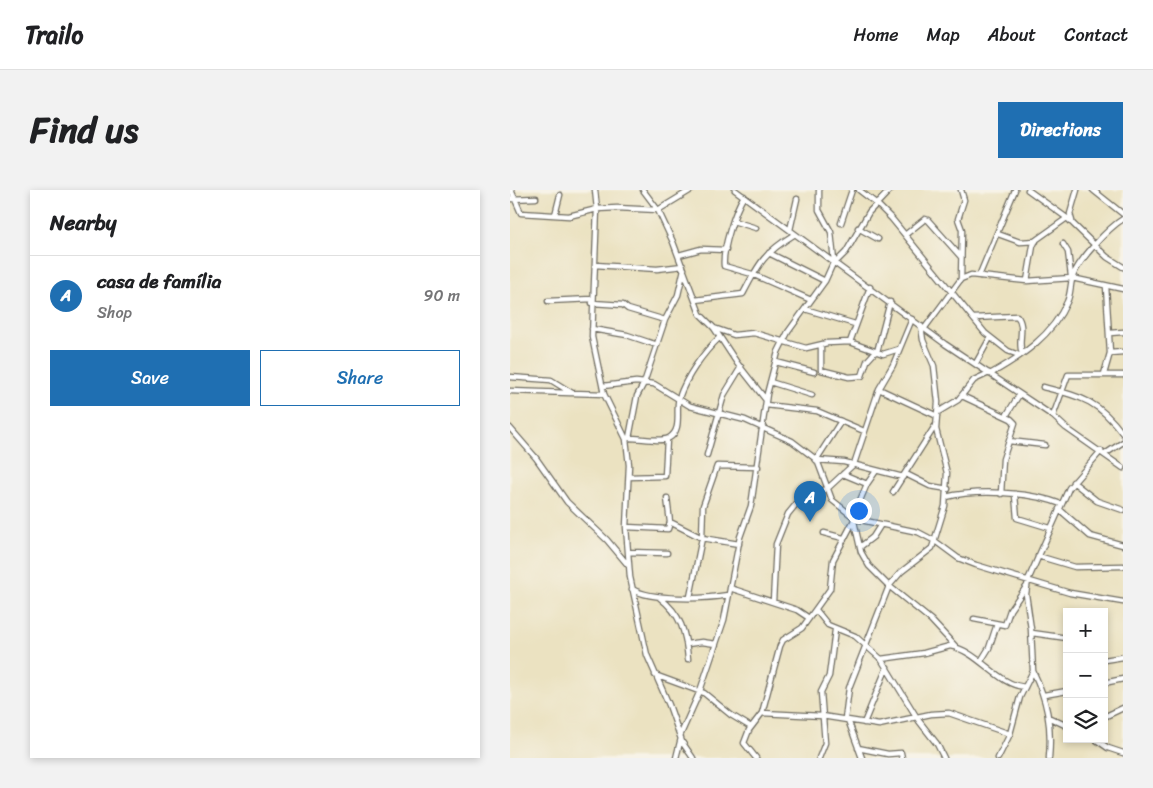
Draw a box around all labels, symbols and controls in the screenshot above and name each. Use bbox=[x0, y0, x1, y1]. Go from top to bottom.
text: Trailo bbox=[25, 14, 83, 56]
text: Home bbox=[854, 19, 899, 51]
text: Map bbox=[927, 19, 960, 51]
text: About bbox=[988, 19, 1036, 51]
text: Contact bbox=[1064, 19, 1128, 51]
text: Find us bbox=[30, 99, 138, 161]
button: Directions bbox=[998, 102, 1123, 158]
text: Nearby bbox=[50, 204, 116, 242]
text: casa de família bbox=[97, 265, 221, 298]
text: A bbox=[61, 281, 71, 310]
text: 90 m bbox=[424, 281, 460, 310]
text: Shop bbox=[97, 298, 132, 327]
button: Save bbox=[50, 350, 250, 406]
button: Share bbox=[260, 350, 460, 406]
pin: A bbox=[794, 481, 826, 522]
your location bbox=[846, 498, 872, 524]
map controls bbox=[1063, 608, 1108, 743]
button: + bbox=[1063, 608, 1108, 653]
button: − bbox=[1063, 653, 1108, 698]
button: layers bbox=[1063, 698, 1108, 743]

